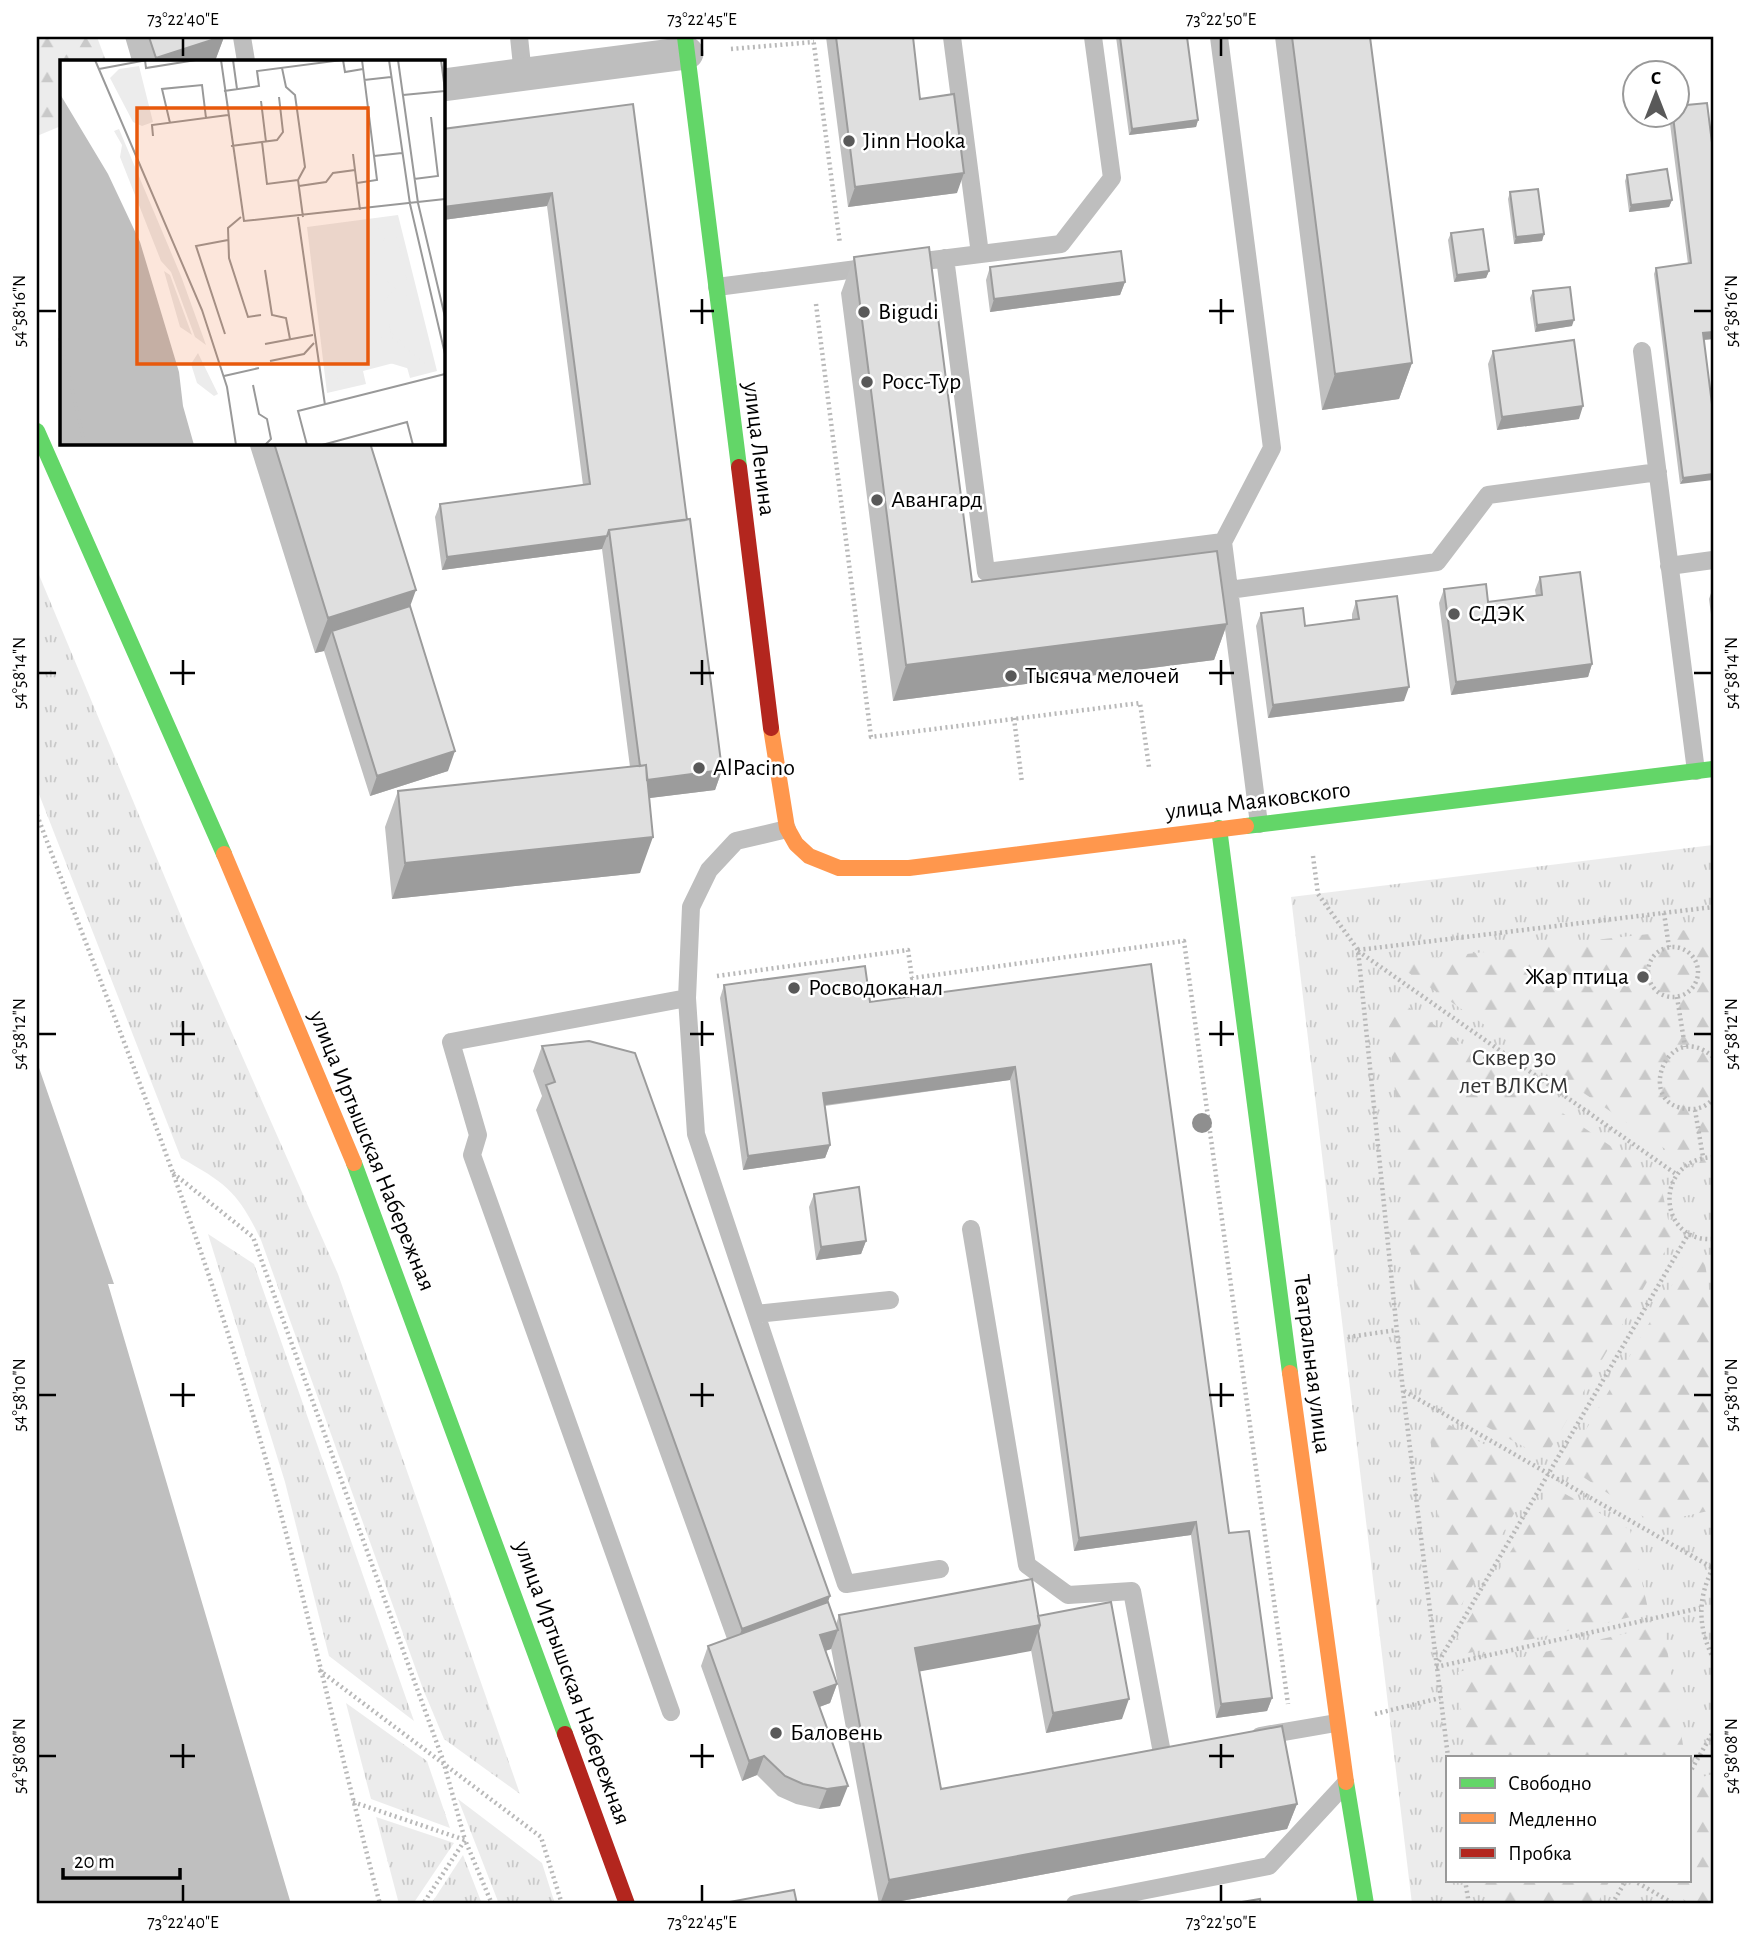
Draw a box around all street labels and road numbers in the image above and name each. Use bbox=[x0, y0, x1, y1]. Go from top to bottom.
street label: улица Ленина bbox=[739, 380, 779, 517]
street label: улица Маяковского bbox=[1163, 778, 1352, 824]
street label: улица Иртышская Набережная bbox=[304, 1007, 439, 1295]
street label: Театральная улица bbox=[1289, 1273, 1335, 1455]
street label: улица Иртышская Набережная bbox=[509, 1537, 635, 1828]

